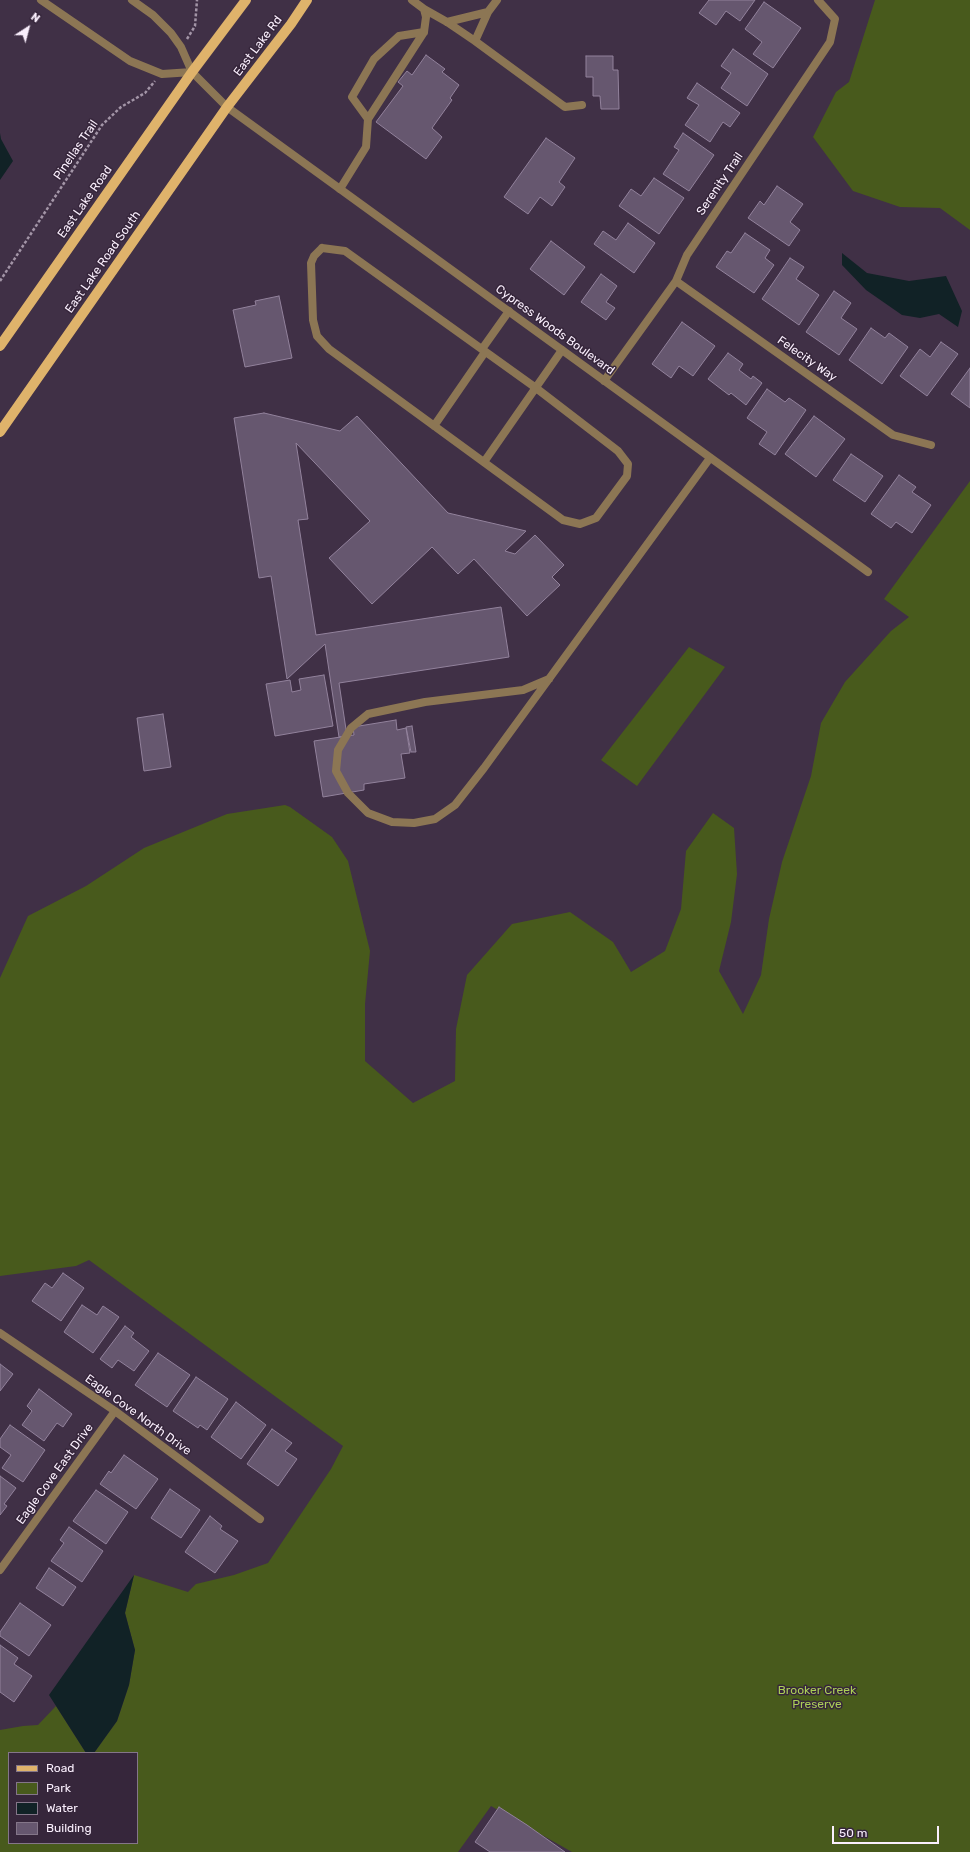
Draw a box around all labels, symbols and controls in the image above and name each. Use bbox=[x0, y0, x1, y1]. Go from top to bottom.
north arrow bbox=[8, 8, 48, 48]
text: N bbox=[28, 10, 42, 25]
street label: East Lake Rd bbox=[231, 13, 285, 79]
street label: Pinellas Trail bbox=[51, 117, 101, 183]
street label: Serenity Trail bbox=[694, 150, 746, 218]
street label: East Lake Road bbox=[55, 163, 115, 241]
street label: East Lake Road South bbox=[62, 208, 144, 316]
street label: Cypress Woods Boulevard bbox=[493, 282, 617, 378]
street label: Felecity Way bbox=[774, 333, 840, 385]
street label: Eagle Cove North Drive bbox=[82, 1372, 194, 1458]
street label: Eagle Cove East Drive bbox=[14, 1421, 96, 1527]
park label: Brooker Creek Preserve bbox=[778, 1684, 856, 1712]
legend bbox=[8, 1752, 138, 1844]
text: Road bbox=[46, 1761, 74, 1775]
text: Park bbox=[46, 1781, 71, 1795]
text: Water bbox=[46, 1801, 78, 1815]
scale bar bbox=[834, 1818, 941, 1844]
text: Building bbox=[46, 1821, 92, 1835]
text: 50 m bbox=[839, 1826, 867, 1840]

